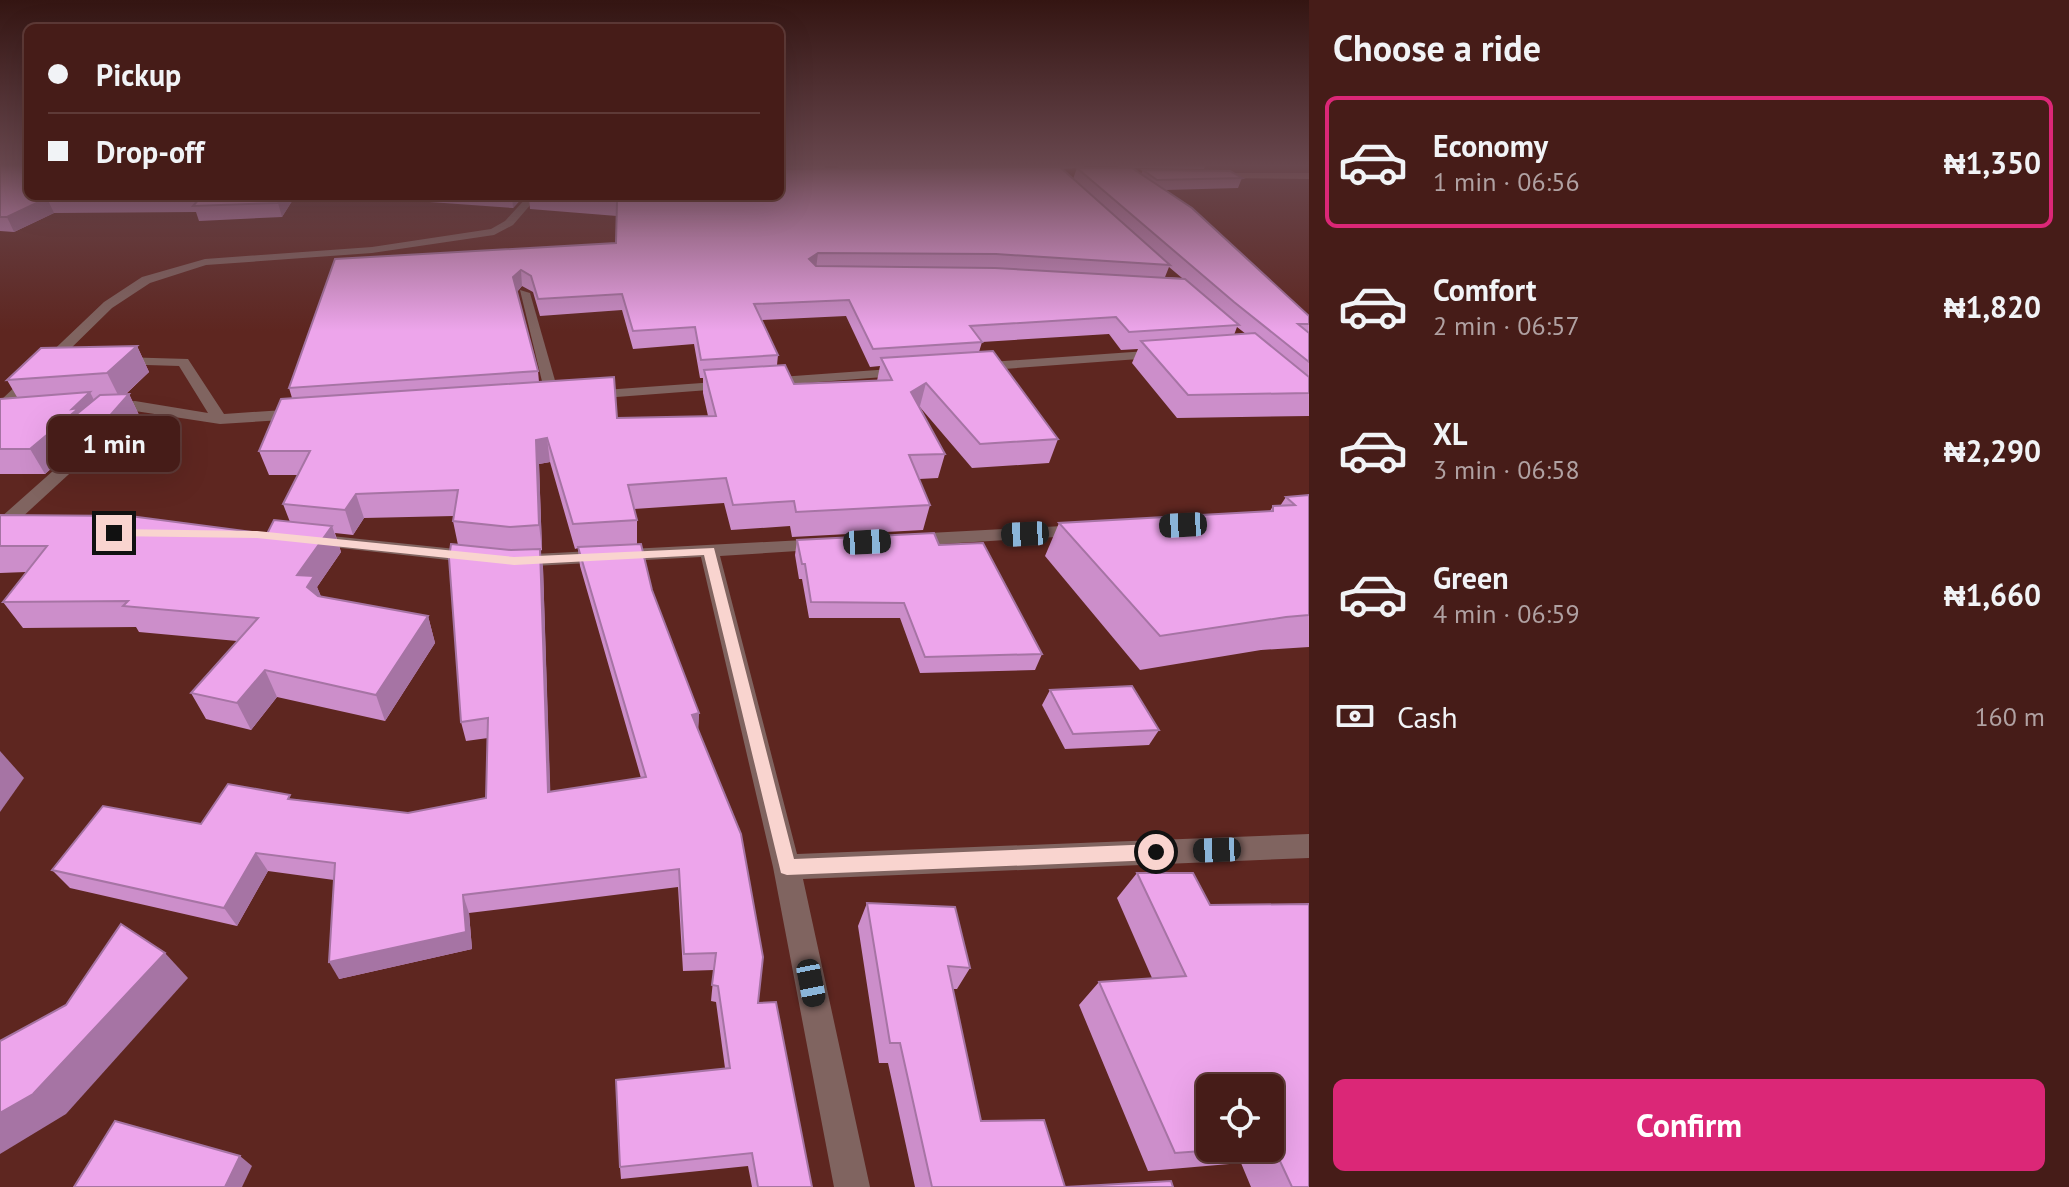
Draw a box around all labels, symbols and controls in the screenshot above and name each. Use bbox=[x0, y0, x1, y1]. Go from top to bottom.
text: Choose a ride bbox=[1333, 24, 1541, 71]
text: Pickup bbox=[96, 55, 181, 94]
icon: car bbox=[1337, 126, 1409, 198]
text: Economy bbox=[1433, 126, 1548, 165]
text: Drop-off bbox=[96, 132, 204, 171]
text: ₦1,350 bbox=[1944, 143, 2041, 182]
text: 1 min · 06:56 bbox=[1433, 165, 1580, 198]
icon: car bbox=[1337, 270, 1409, 342]
text: Comfort bbox=[1433, 270, 1536, 309]
text: ₦1,820 bbox=[1944, 287, 2041, 326]
text: 2 min · 06:57 bbox=[1433, 309, 1580, 342]
icon: car bbox=[1337, 414, 1409, 486]
text: XL bbox=[1433, 414, 1467, 453]
callout: 1 min bbox=[48, 417, 180, 473]
text: 1 min bbox=[82, 427, 146, 460]
text: ₦2,290 bbox=[1944, 431, 2041, 470]
text: 3 min · 06:58 bbox=[1433, 453, 1580, 486]
car bbox=[1158, 512, 1208, 538]
route end bbox=[96, 515, 132, 551]
car bbox=[1000, 521, 1050, 547]
car bbox=[842, 529, 892, 555]
icon: car bbox=[1337, 558, 1409, 630]
text: Green bbox=[1433, 558, 1508, 597]
text: ₦1,660 bbox=[1944, 575, 2041, 614]
text: 4 min · 06:59 bbox=[1433, 597, 1580, 630]
icon: cash bbox=[1333, 694, 1377, 738]
text: Cash bbox=[1397, 697, 1458, 736]
text: 160 m bbox=[1974, 700, 2045, 733]
route start bbox=[1138, 834, 1174, 870]
car bbox=[1193, 837, 1241, 863]
car bbox=[795, 957, 827, 1009]
map controls bbox=[1196, 1074, 1284, 1162]
button: locate bbox=[1196, 1074, 1284, 1162]
button: Confirm bbox=[1333, 1079, 2045, 1171]

